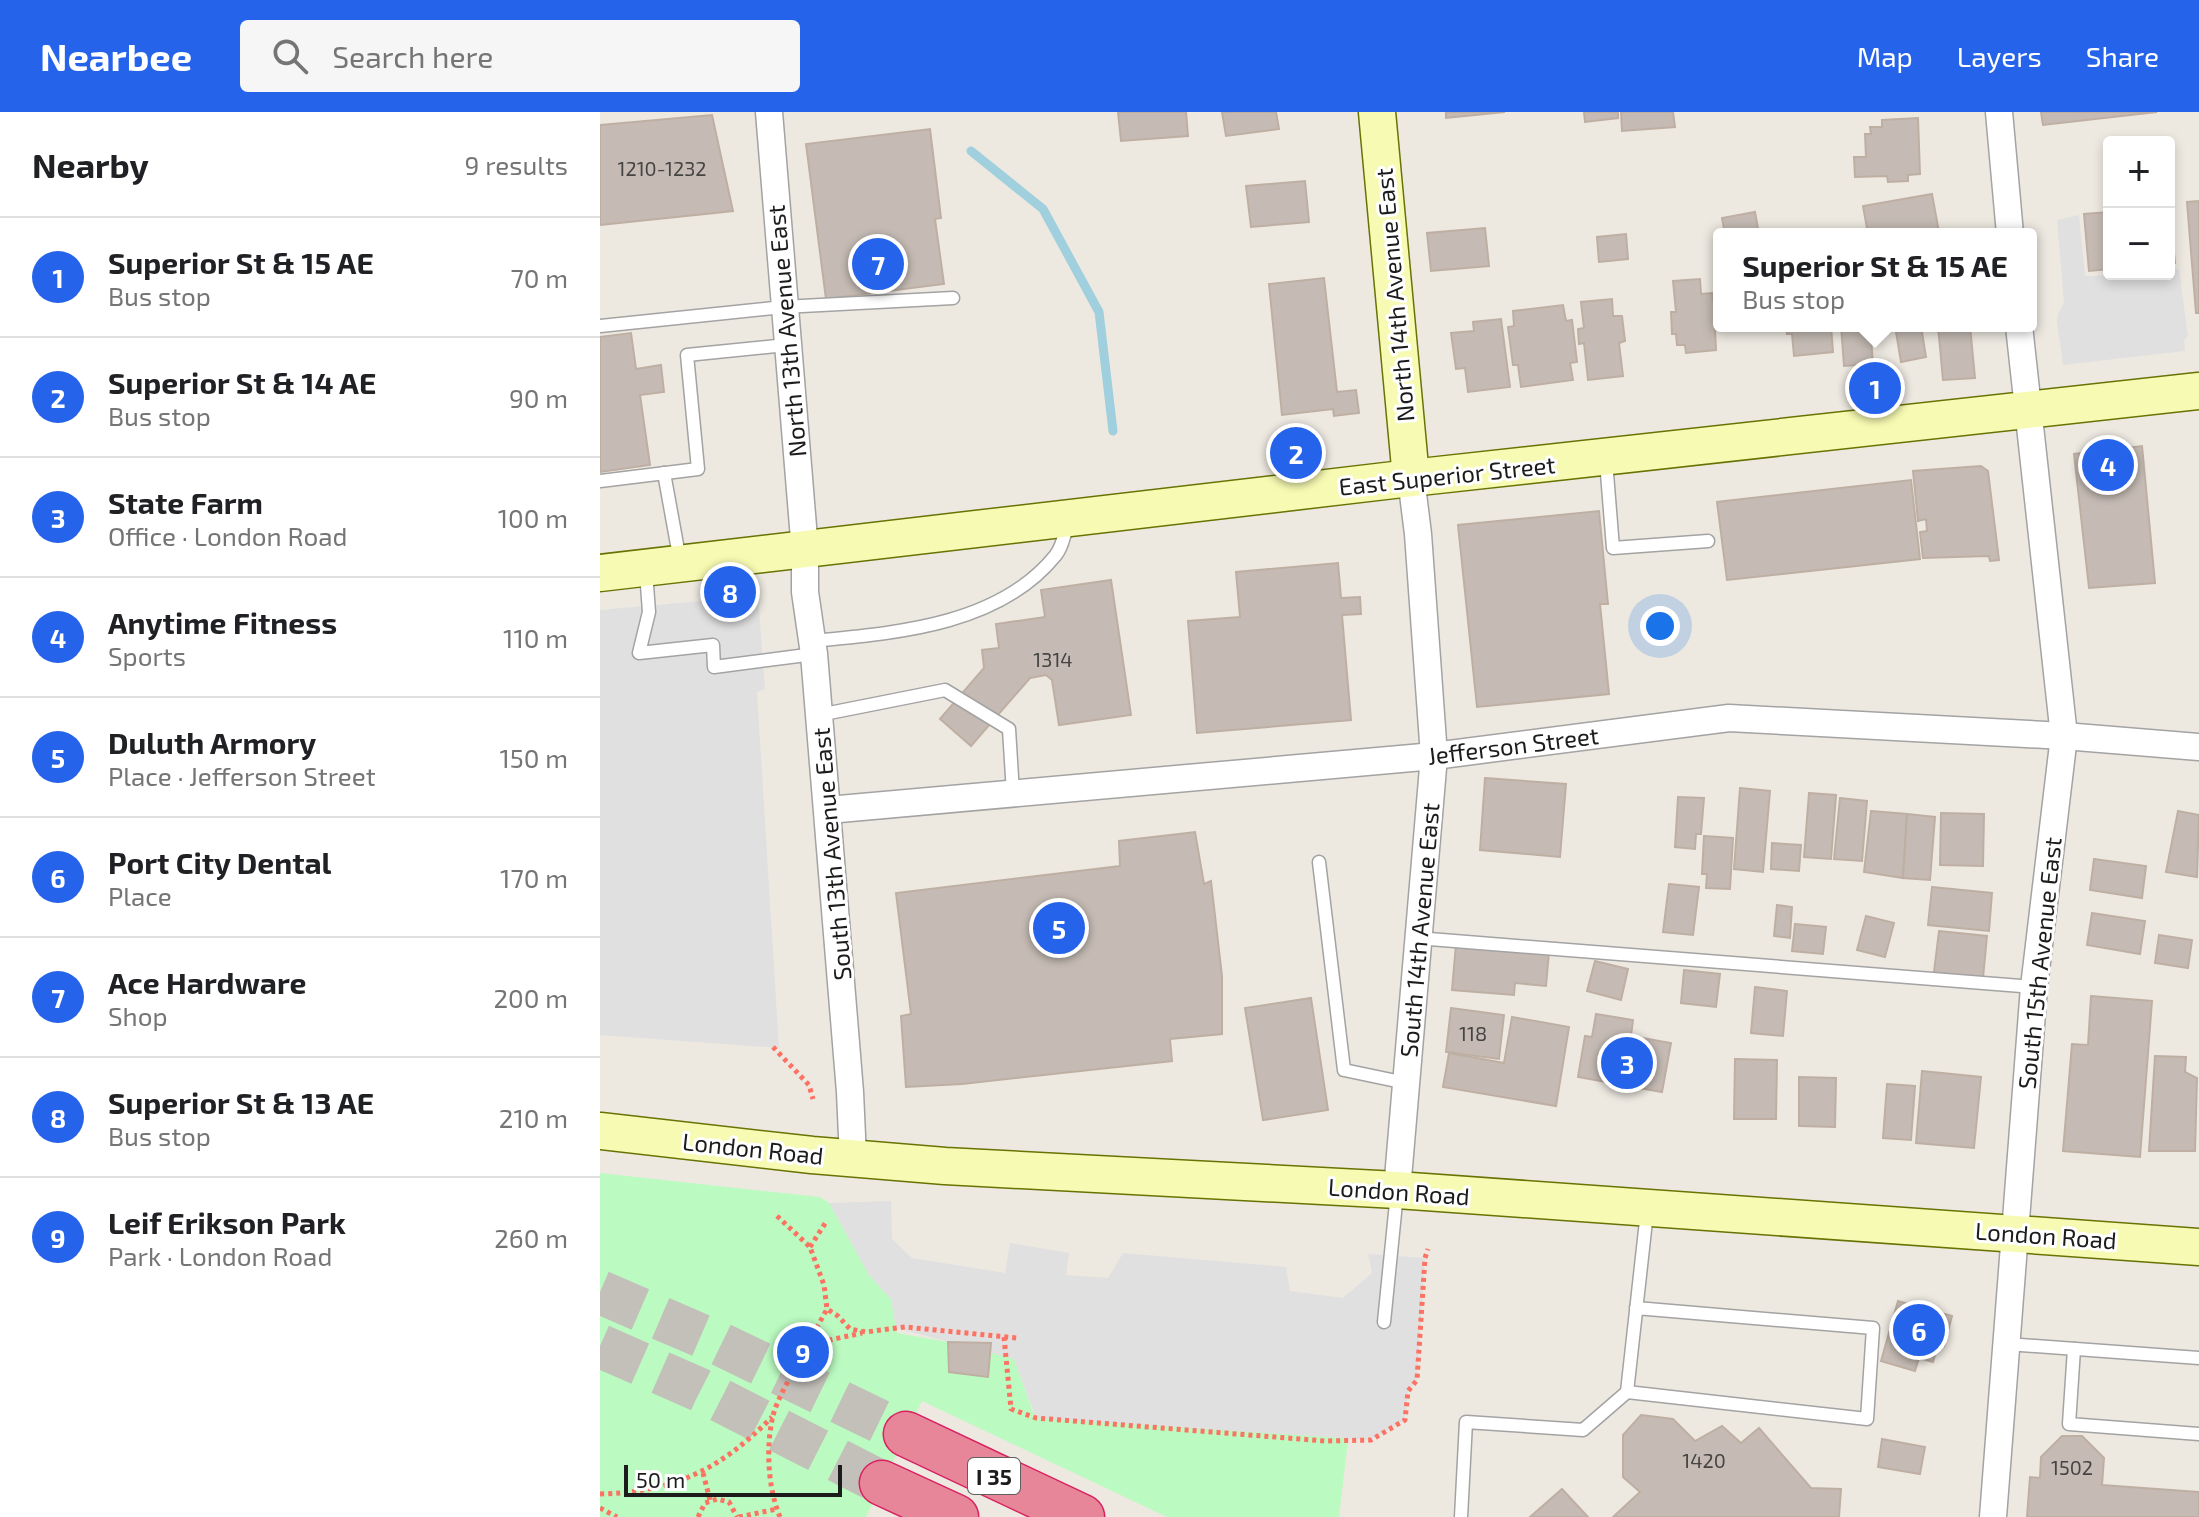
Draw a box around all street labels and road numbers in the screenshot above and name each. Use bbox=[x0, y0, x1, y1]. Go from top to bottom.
street label: North 14th Avenue East bbox=[1368, 167, 1420, 423]
street label: North 13th Avenue East bbox=[761, 204, 811, 458]
street label: East Superior Street bbox=[1337, 449, 1557, 501]
street label: Jefferson Street bbox=[1426, 720, 1600, 770]
street label: South 13th Avenue East bbox=[805, 726, 857, 982]
street label: South 14th Avenue East bbox=[1393, 802, 1445, 1058]
street label: South 15th Avenue East bbox=[2011, 836, 2067, 1090]
street label: London Road bbox=[681, 1126, 825, 1170]
street label: London Road bbox=[1327, 1172, 1471, 1210]
street label: London Road bbox=[1974, 1216, 2118, 1254]
road number: I 35 bbox=[968, 1458, 1020, 1494]

